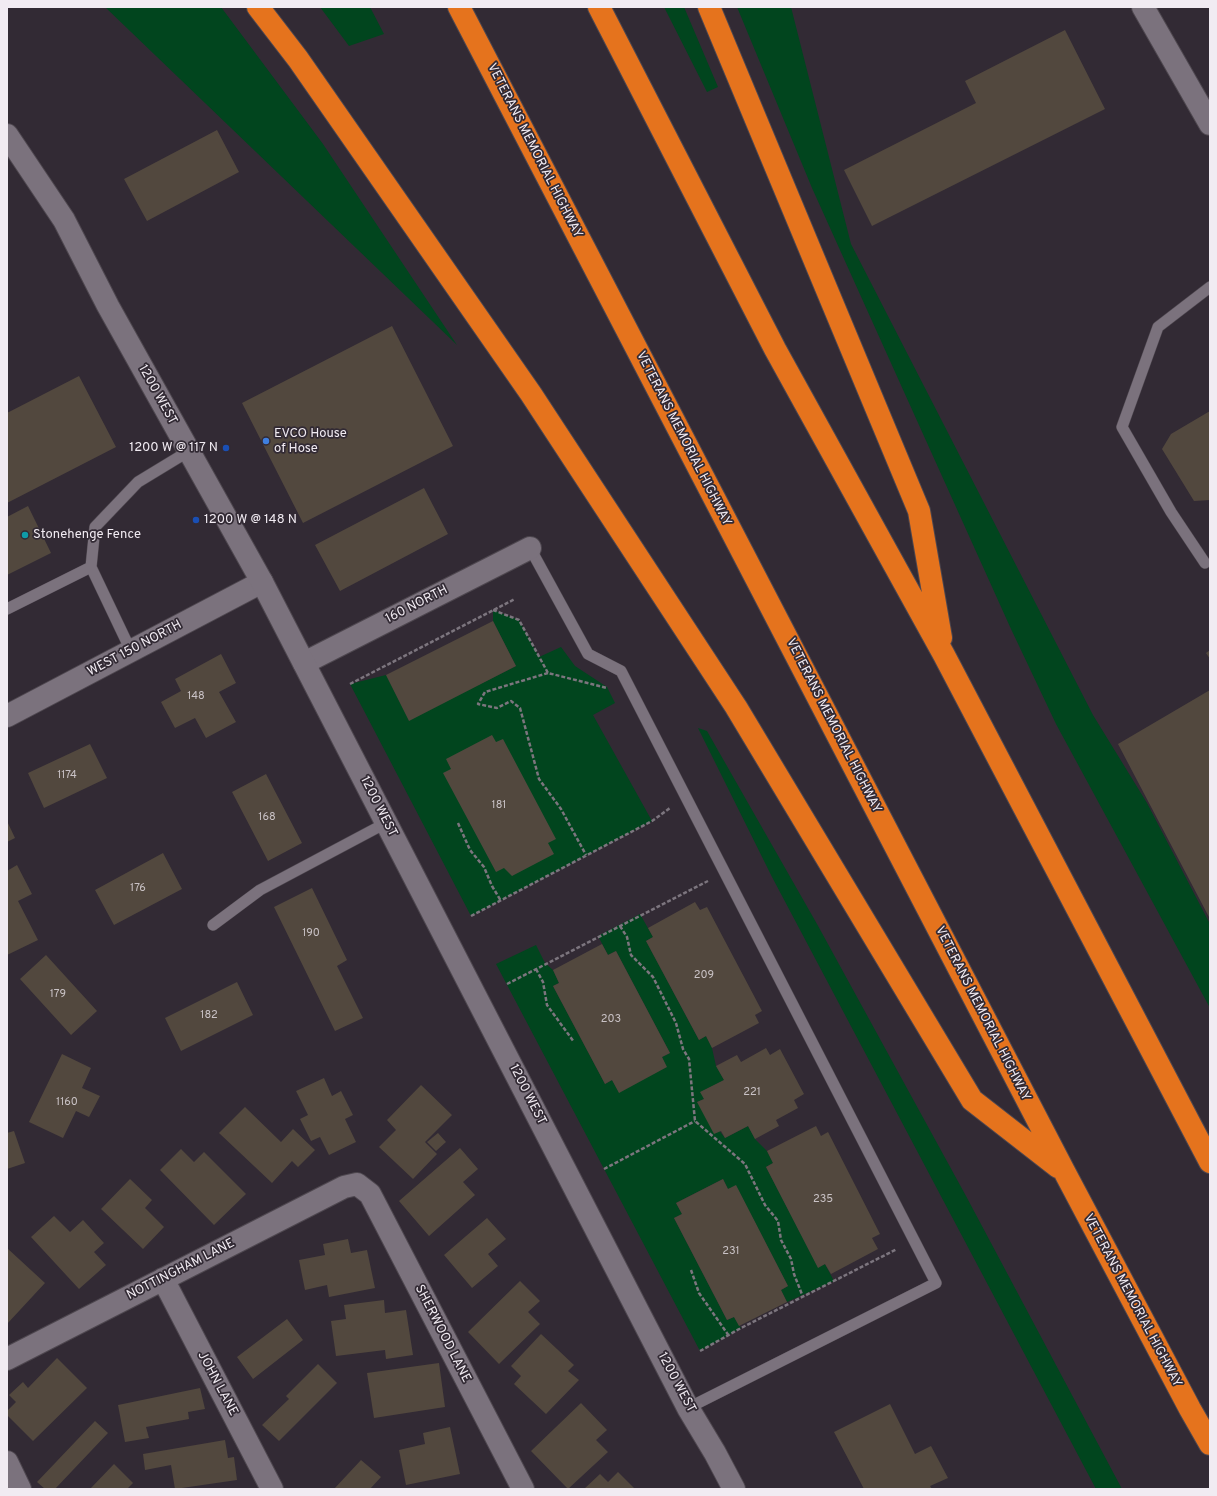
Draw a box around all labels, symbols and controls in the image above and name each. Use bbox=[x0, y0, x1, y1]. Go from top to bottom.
street label: VETERANS MEMORIAL HIGHWAY bbox=[483, 61, 585, 241]
street label: VETERANS MEMORIAL HIGHWAY bbox=[632, 349, 734, 529]
street label: 1200 WEST bbox=[134, 362, 180, 428]
place label: EVCO House of Hose bbox=[274, 426, 347, 457]
marker: EVCO House of Hose bbox=[261, 436, 271, 446]
place label: 1200 W @ 117 N bbox=[129, 440, 218, 456]
marker: 1200 W @ 117 N bbox=[221, 443, 231, 453]
place label: 1200 W @ 148 N bbox=[204, 512, 297, 528]
marker: 1200 W @ 148 N bbox=[191, 515, 201, 525]
place label: Stonehenge Fence bbox=[33, 527, 141, 543]
marker: Stonehenge Fence bbox=[20, 530, 30, 540]
street label: 160 NORTH bbox=[383, 583, 451, 627]
street label: WEST 150 NORTH bbox=[85, 618, 185, 680]
street label: VETERANS MEMORIAL HIGHWAY bbox=[782, 636, 884, 816]
house number: 148 bbox=[187, 690, 205, 704]
house number: 1174 bbox=[57, 769, 77, 783]
street label: 1200 WEST bbox=[356, 774, 400, 840]
house number: 181 bbox=[492, 799, 506, 813]
house number: 168 bbox=[258, 811, 276, 825]
house number: 176 bbox=[130, 882, 146, 896]
street label: VETERANS MEMORIAL HIGHWAY bbox=[931, 924, 1033, 1104]
house number: 190 bbox=[302, 927, 320, 941]
house number: 209 bbox=[694, 969, 714, 983]
house number: 179 bbox=[50, 988, 66, 1002]
house number: 182 bbox=[200, 1009, 218, 1023]
house number: 203 bbox=[601, 1013, 621, 1027]
street label: 1200 WEST bbox=[505, 1062, 549, 1128]
house number: 221 bbox=[743, 1086, 761, 1100]
house number: 1160 bbox=[56, 1096, 78, 1110]
house number: 235 bbox=[813, 1193, 833, 1207]
street label: VETERANS MEMORIAL HIGHWAY bbox=[1080, 1212, 1184, 1390]
street label: NOTTINGHAM LANE bbox=[124, 1236, 238, 1304]
house number: 231 bbox=[722, 1245, 740, 1259]
street label: SHERWOOD LANE bbox=[411, 1282, 473, 1386]
street label: JOHN LANE bbox=[193, 1349, 241, 1419]
street label: 1200 WEST bbox=[654, 1350, 698, 1416]

